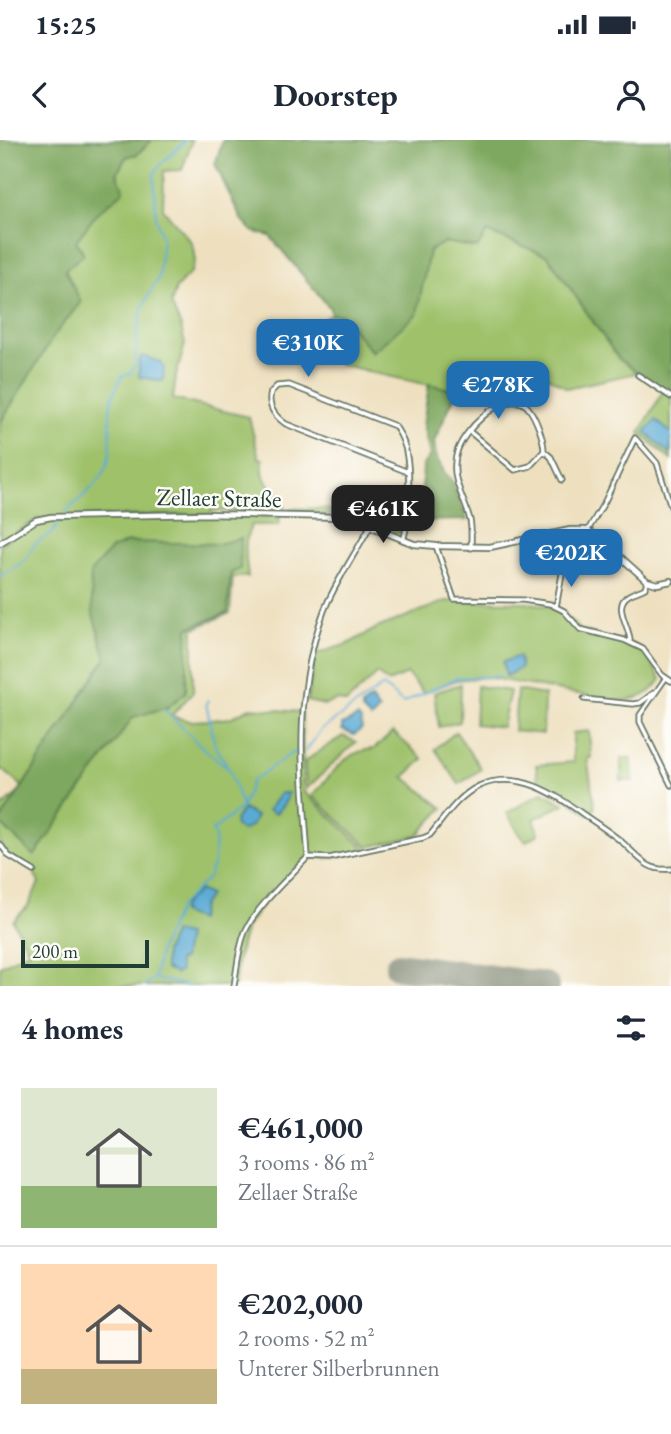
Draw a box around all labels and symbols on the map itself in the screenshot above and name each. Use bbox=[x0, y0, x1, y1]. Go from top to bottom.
pin: €310K bbox=[259, 320, 357, 379]
pin: €278K bbox=[449, 362, 547, 421]
street label: Zellaer Straße bbox=[156, 481, 282, 514]
pin: €461K bbox=[334, 486, 432, 545]
pin: €202K bbox=[522, 530, 620, 589]
scale bar bbox=[21, 937, 149, 969]

